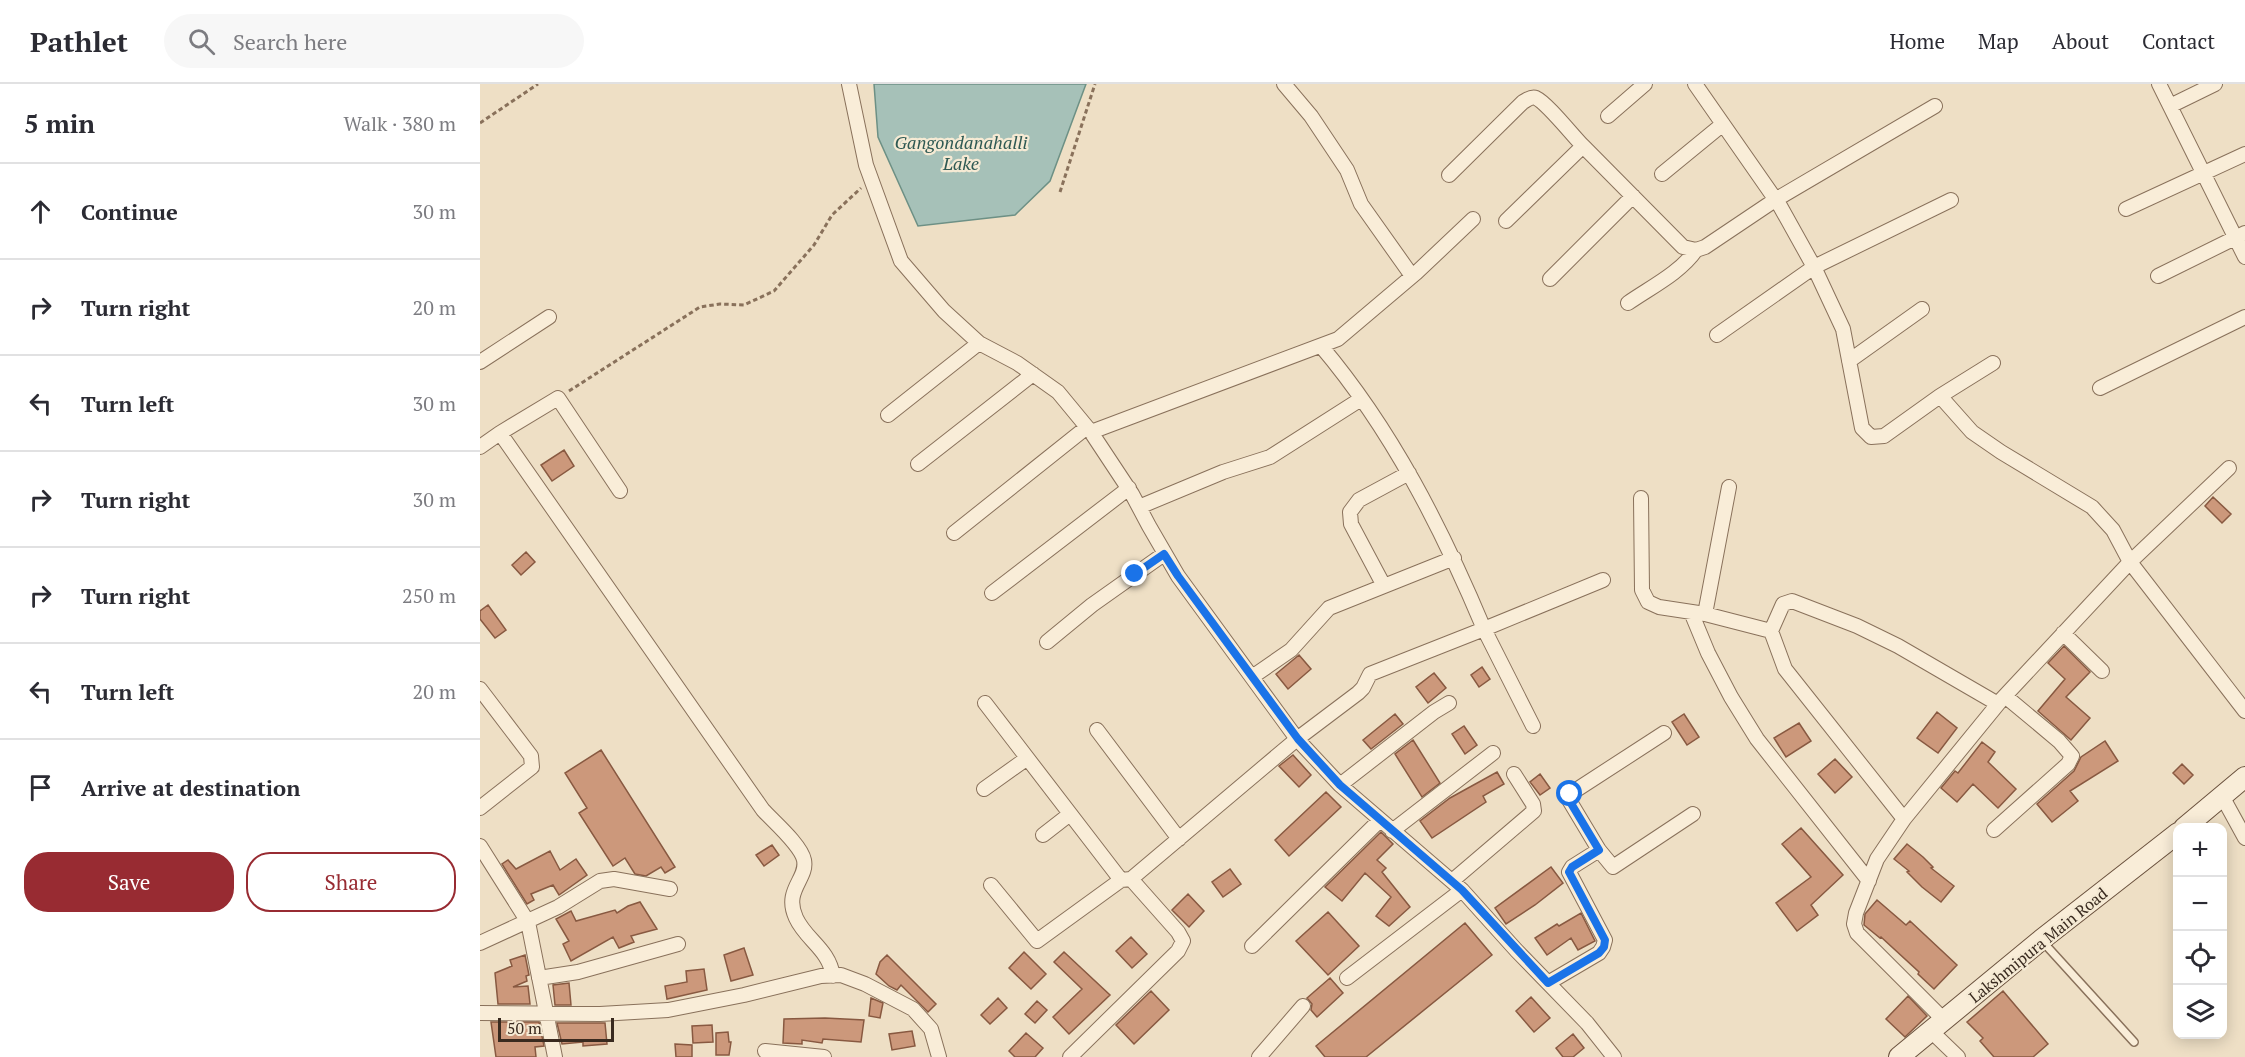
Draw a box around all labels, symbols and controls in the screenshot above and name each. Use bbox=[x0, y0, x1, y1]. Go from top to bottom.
search box bbox=[164, 14, 584, 68]
text: Pathlet bbox=[30, 23, 128, 60]
icon: search bbox=[185, 25, 218, 58]
text: Search here bbox=[233, 27, 347, 56]
text: Home bbox=[1889, 27, 1945, 55]
text: Map bbox=[1978, 27, 2019, 55]
text: About bbox=[2052, 27, 2109, 55]
text: Contact bbox=[2142, 27, 2215, 55]
text: 5 min bbox=[24, 106, 95, 140]
text: Walk · 380 m bbox=[344, 110, 456, 137]
water label: Gangondanahalli Lake bbox=[895, 130, 1027, 175]
icon: ahead bbox=[24, 195, 57, 228]
text: Continue bbox=[81, 197, 178, 226]
text: 30 m bbox=[413, 198, 456, 225]
icon: right bbox=[24, 291, 57, 324]
text: Turn right bbox=[81, 293, 190, 322]
text: 20 m bbox=[413, 294, 456, 321]
icon: left bbox=[24, 387, 57, 420]
text: Turn left bbox=[81, 389, 174, 418]
text: 30 m bbox=[413, 390, 456, 417]
icon: right bbox=[24, 483, 57, 516]
text: Turn right bbox=[81, 485, 190, 514]
text: 30 m bbox=[413, 486, 456, 513]
route end bbox=[1121, 560, 1147, 586]
icon: right bbox=[24, 579, 57, 612]
text: Turn right bbox=[81, 581, 190, 610]
text: 250 m bbox=[402, 582, 456, 609]
icon: left bbox=[24, 675, 57, 708]
text: Turn left bbox=[81, 677, 174, 706]
text: 20 m bbox=[413, 678, 456, 705]
icon: arrive bbox=[24, 771, 57, 804]
text: Arrive at destination bbox=[81, 773, 300, 802]
route start bbox=[1556, 780, 1582, 806]
map controls bbox=[2173, 823, 2227, 1039]
button: + bbox=[2173, 823, 2227, 877]
button: Save bbox=[24, 852, 234, 912]
button: Share bbox=[246, 852, 456, 912]
button: − bbox=[2173, 877, 2227, 931]
street label: Lakshmipura Main Road bbox=[1964, 882, 2112, 1008]
button: locate bbox=[2173, 931, 2227, 985]
button: layers bbox=[2173, 985, 2227, 1039]
scale bar bbox=[498, 1015, 614, 1042]
text: 50 m bbox=[507, 1017, 542, 1039]

